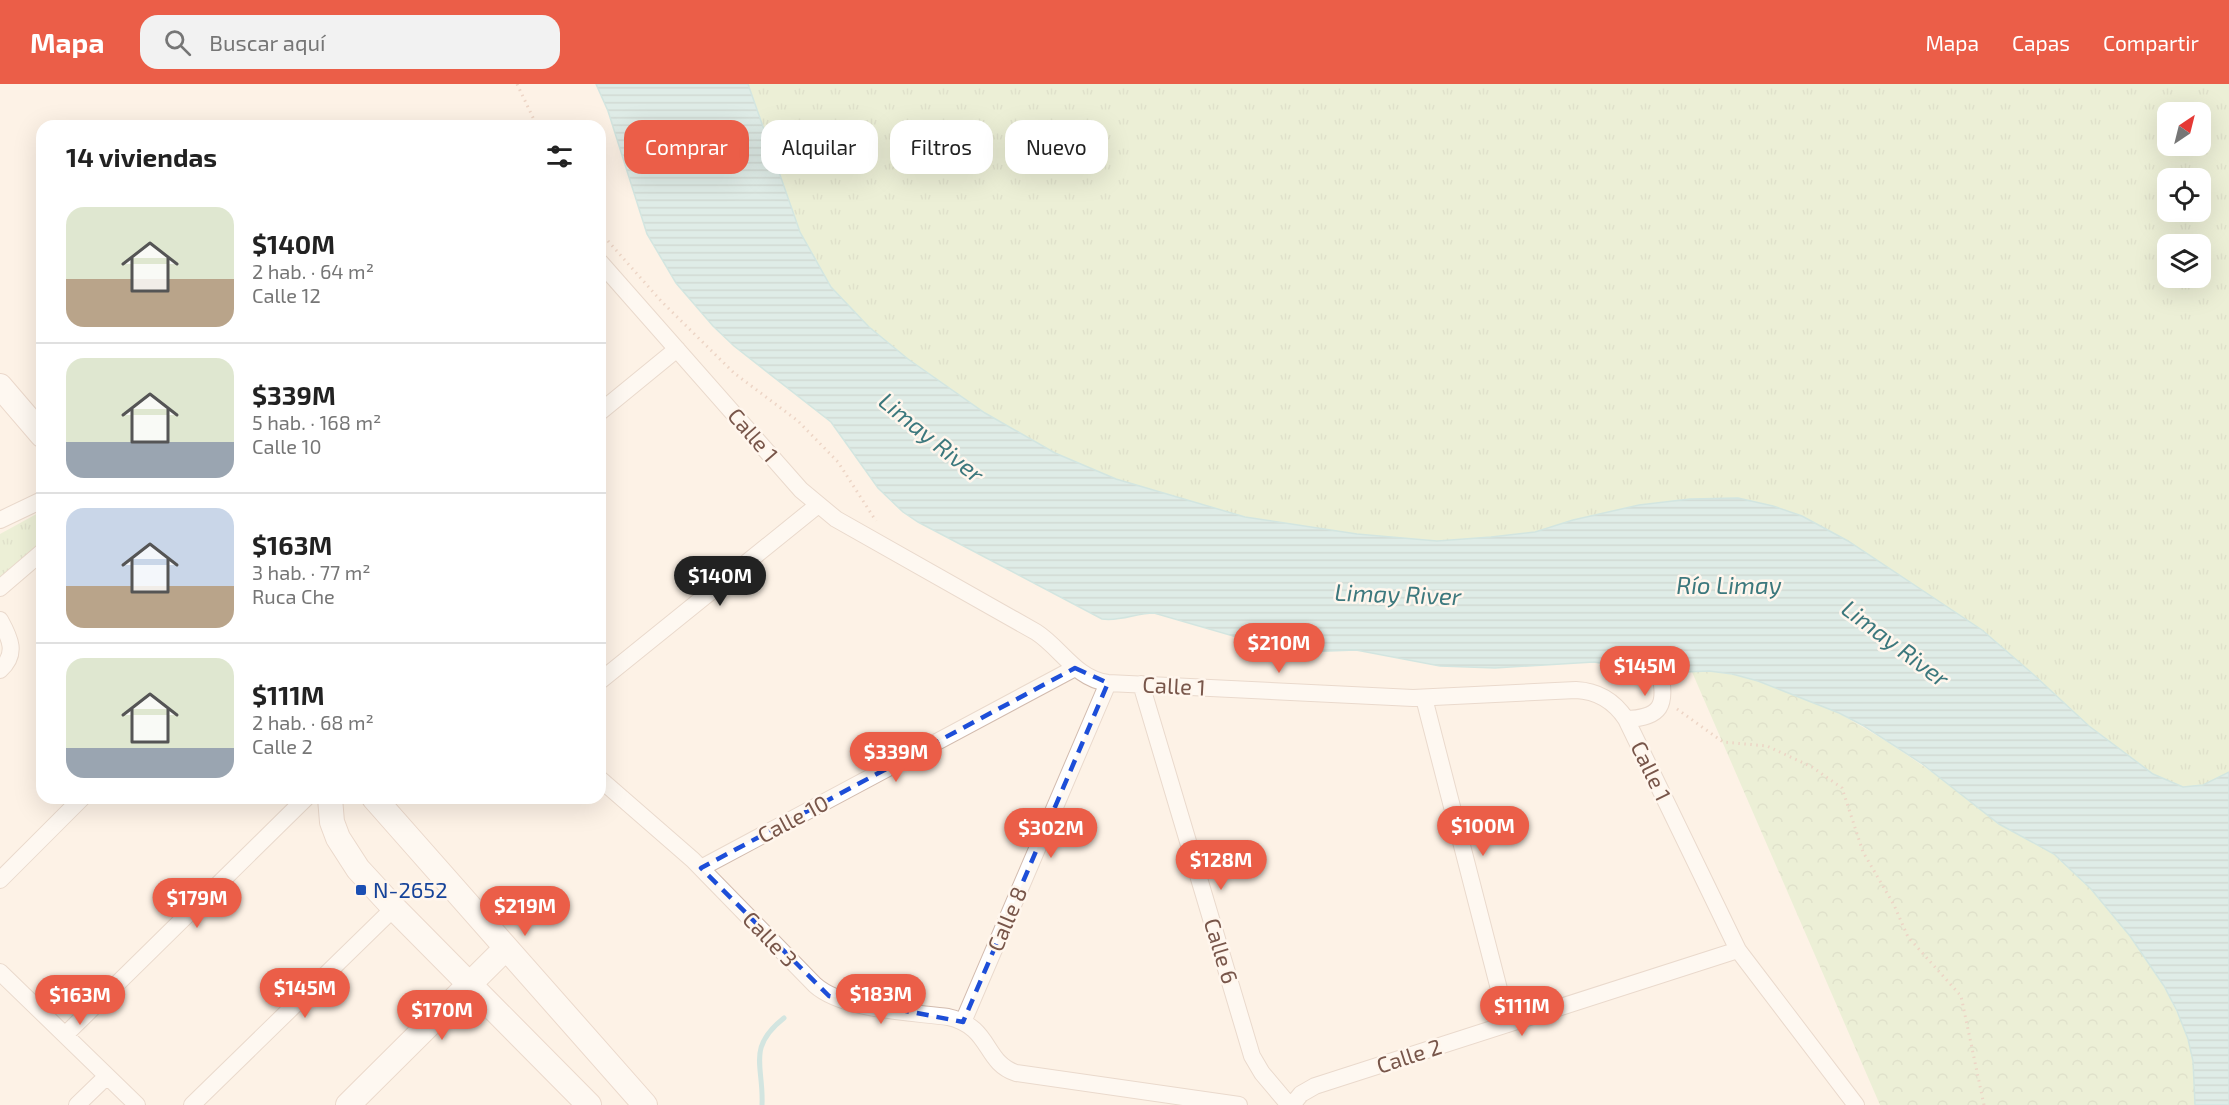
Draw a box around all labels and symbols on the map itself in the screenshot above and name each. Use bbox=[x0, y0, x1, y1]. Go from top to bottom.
north arrow bbox=[2157, 102, 2211, 156]
water label: Limay River bbox=[873, 386, 991, 488]
street label: Calle 1 bbox=[723, 402, 784, 467]
pin: $140M bbox=[678, 556, 762, 607]
water label: Río Limay bbox=[1676, 570, 1782, 599]
water label: Limay River bbox=[1334, 577, 1462, 610]
water label: Limay River bbox=[1836, 593, 1956, 693]
pin: $210M bbox=[1237, 623, 1321, 674]
pin: $145M bbox=[1603, 646, 1687, 697]
street label: Calle 1 bbox=[1142, 670, 1206, 700]
pin: $339M bbox=[854, 732, 938, 783]
street label: Calle 1 bbox=[1626, 736, 1677, 805]
street label: Calle 10 bbox=[753, 789, 832, 848]
pin: $100M bbox=[1441, 806, 1525, 857]
pin: $302M bbox=[1009, 808, 1093, 859]
pin: $128M bbox=[1179, 840, 1263, 891]
place label: N-2652 bbox=[373, 876, 448, 902]
pin: $179M bbox=[155, 878, 239, 929]
street label: Calle 8 bbox=[981, 882, 1031, 955]
marker: N-2652 bbox=[354, 883, 368, 897]
pin: $219M bbox=[483, 886, 567, 937]
street label: Calle 3 bbox=[738, 905, 803, 971]
street label: Calle 6 bbox=[1200, 915, 1244, 987]
pin: $145M bbox=[263, 968, 347, 1019]
pin: $183M bbox=[839, 974, 923, 1025]
pin: $163M bbox=[38, 975, 122, 1026]
pin: $111M bbox=[1480, 986, 1564, 1037]
pin: $170M bbox=[400, 990, 484, 1041]
street label: Calle 2 bbox=[1373, 1032, 1444, 1078]

